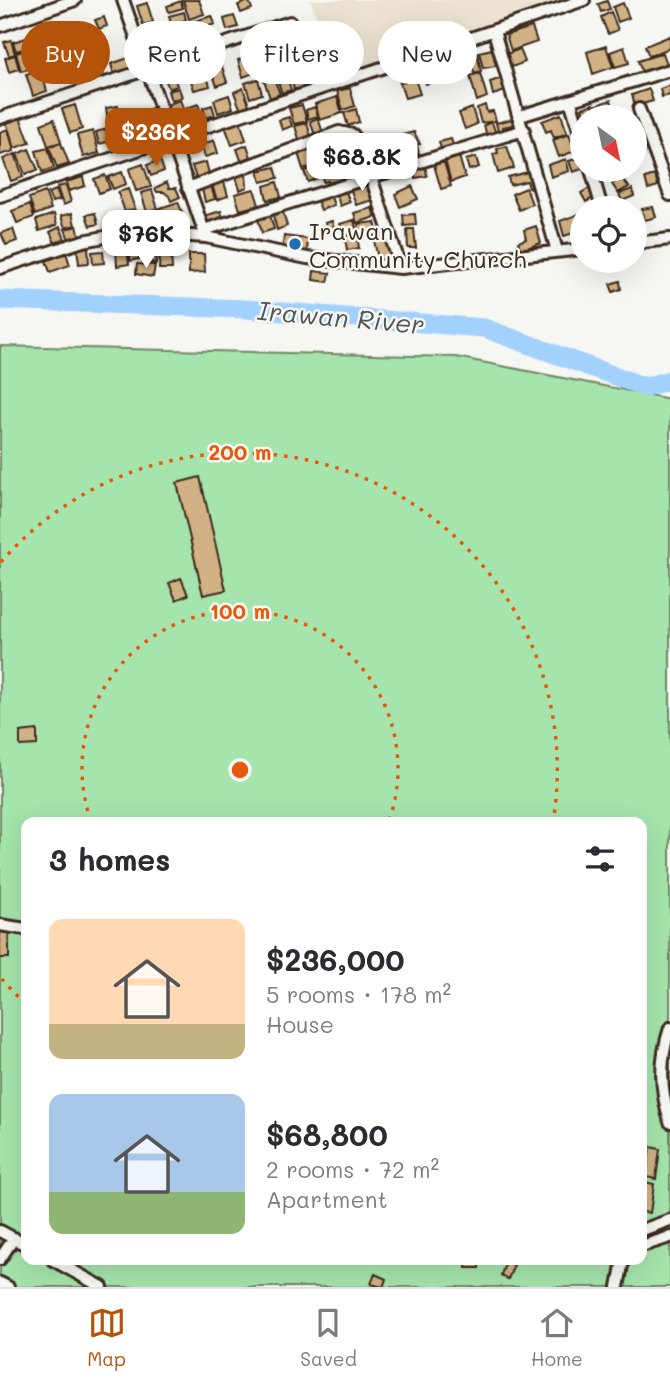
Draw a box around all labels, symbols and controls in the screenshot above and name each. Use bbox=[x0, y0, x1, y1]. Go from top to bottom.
chip: Buy bbox=[21, 21, 110, 84]
chip: Rent bbox=[124, 21, 226, 84]
chip: Filters bbox=[240, 21, 364, 84]
chip: New bbox=[378, 21, 477, 84]
north arrow bbox=[570, 105, 648, 182]
map controls bbox=[570, 105, 647, 273]
pin: $236K bbox=[107, 108, 205, 168]
text: $236K bbox=[121, 116, 191, 146]
pin: $68.8K bbox=[305, 134, 419, 193]
text: $68.8K bbox=[323, 141, 401, 171]
button: locate bbox=[570, 196, 647, 273]
pin: $76K bbox=[105, 210, 187, 270]
place label: Irawan Community Church bbox=[309, 215, 527, 274]
text: $76K bbox=[118, 218, 174, 248]
marker: Irawan Community Church bbox=[287, 236, 303, 252]
water label: Irawan River bbox=[256, 293, 426, 341]
text: 200 m bbox=[209, 438, 271, 465]
text: 100 m bbox=[210, 597, 270, 624]
centre of rings bbox=[228, 758, 252, 782]
text: 3 homes bbox=[49, 839, 170, 879]
icon: filters bbox=[581, 840, 619, 878]
text: $236,000 bbox=[266, 939, 405, 979]
icon: home bbox=[105, 947, 189, 1031]
text: 5 rooms · 178 m² bbox=[266, 979, 451, 1009]
text: House bbox=[266, 1009, 334, 1039]
text: $68,800 bbox=[266, 1114, 388, 1154]
icon: home bbox=[105, 1122, 189, 1206]
text: 2 rooms · 72 m² bbox=[266, 1154, 439, 1184]
text: Apartment bbox=[266, 1184, 388, 1214]
tab: Map bbox=[87, 1304, 126, 1371]
tab: Saved bbox=[300, 1304, 357, 1371]
tab: Home bbox=[531, 1304, 583, 1371]

